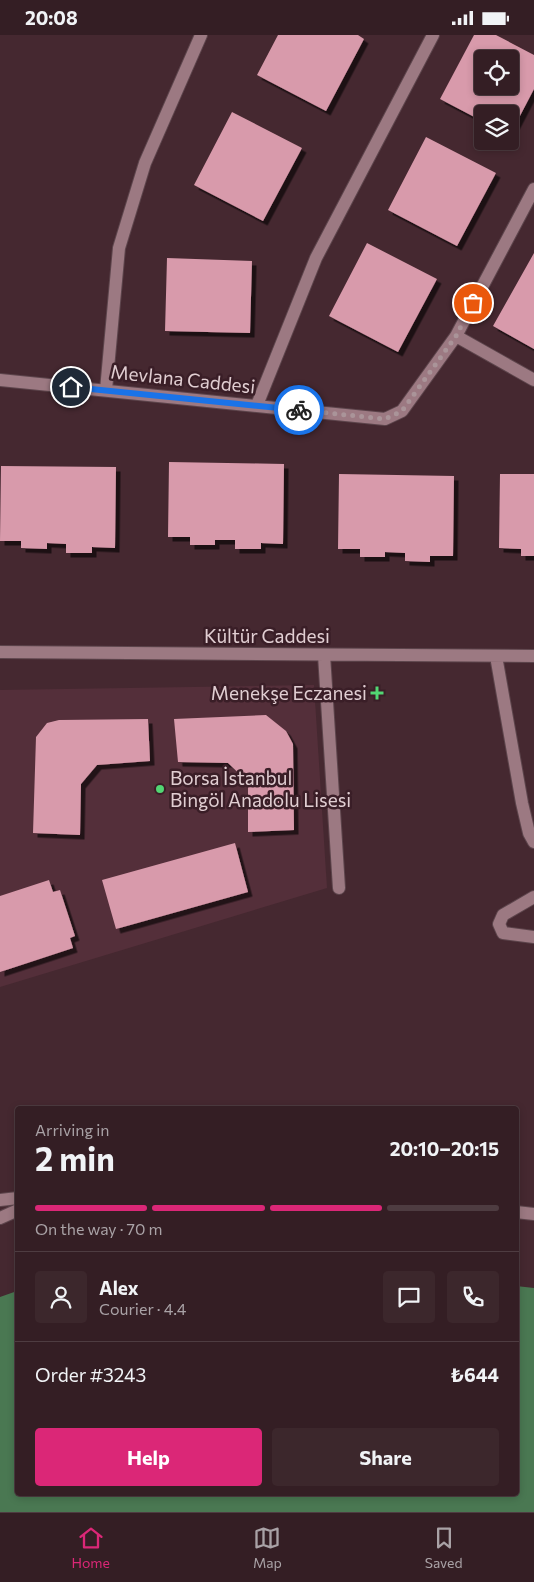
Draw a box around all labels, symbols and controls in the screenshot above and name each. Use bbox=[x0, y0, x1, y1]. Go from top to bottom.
text: 20:08 bbox=[25, 6, 78, 29]
map controls bbox=[474, 50, 519, 150]
button: locate bbox=[474, 50, 519, 95]
button: layers bbox=[474, 105, 519, 150]
pin bbox=[452, 282, 494, 324]
icon: bag bbox=[459, 289, 487, 317]
street label: Mevlana Caddesi bbox=[110, 359, 257, 398]
pin bbox=[50, 366, 92, 408]
icon: home bbox=[57, 373, 85, 401]
courier bbox=[274, 385, 324, 435]
icon: bike bbox=[285, 396, 313, 424]
street label: Kültür Caddesi bbox=[204, 624, 330, 647]
place label: Menekşe Eczanesi bbox=[211, 681, 367, 704]
marker: Menekşe Eczanesi bbox=[371, 687, 383, 699]
place label: Borsa İstanbul Bingöl Anadolu Lisesi bbox=[170, 766, 351, 811]
marker: Borsa İstanbul Bingöl Anadolu Lisesi bbox=[154, 783, 166, 795]
text: Arriving in bbox=[35, 1120, 109, 1139]
text: 20:10–20:15 bbox=[390, 1137, 499, 1160]
text: 2 min bbox=[35, 1138, 115, 1178]
text: On the way · 70 m bbox=[35, 1219, 162, 1238]
button: person bbox=[35, 1271, 87, 1323]
button: chat bbox=[383, 1271, 435, 1323]
button: phone bbox=[447, 1271, 499, 1323]
text: Alex bbox=[99, 1276, 139, 1299]
text: Courier · 4.4 bbox=[99, 1299, 186, 1318]
text: Order #3243 bbox=[35, 1363, 146, 1386]
text: ₺644 bbox=[450, 1363, 499, 1386]
button: Help bbox=[35, 1428, 262, 1486]
button: Share bbox=[272, 1428, 499, 1486]
tab: Home bbox=[71, 1524, 110, 1571]
tab: Map bbox=[253, 1524, 282, 1571]
tab: Saved bbox=[425, 1524, 463, 1571]

